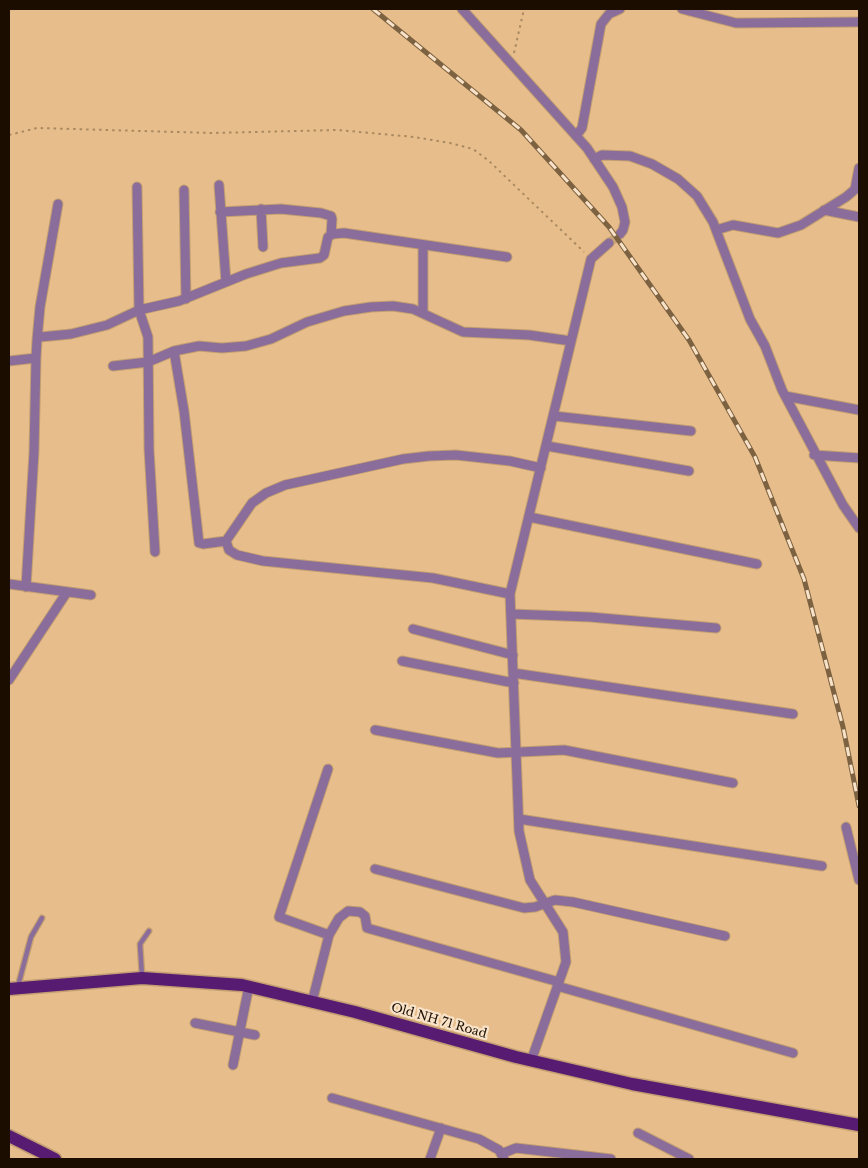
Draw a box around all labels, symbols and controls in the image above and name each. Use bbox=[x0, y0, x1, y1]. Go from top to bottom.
street label: Old NH 71 Road bbox=[390, 1000, 488, 1042]

